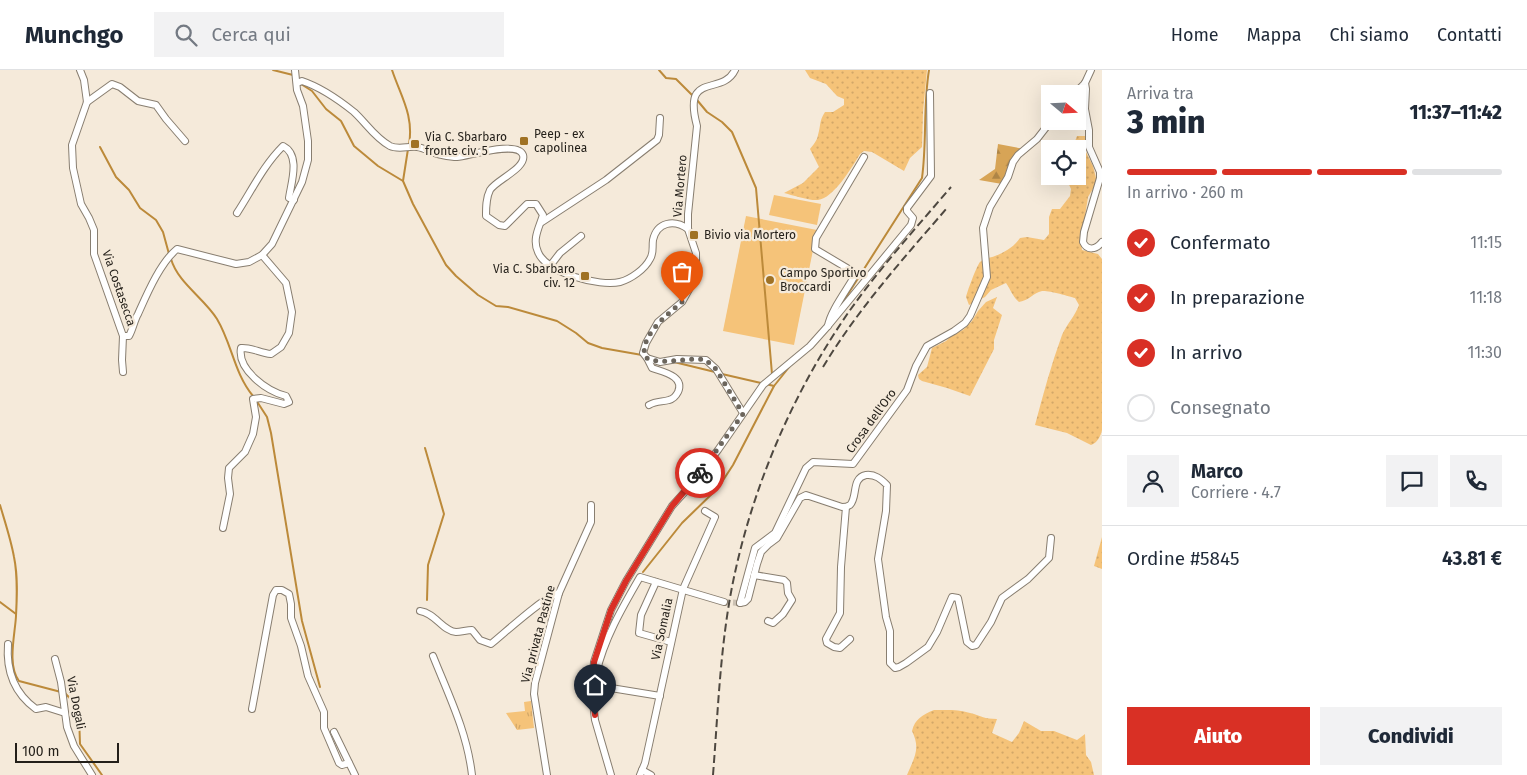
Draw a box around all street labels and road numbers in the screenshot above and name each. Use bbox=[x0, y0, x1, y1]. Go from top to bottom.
street label: Via Mortero bbox=[670, 154, 690, 218]
street label: Via Costasecca bbox=[99, 248, 139, 328]
street label: Crosa dell'Oro bbox=[843, 386, 899, 456]
street label: Via privata Pastine bbox=[518, 584, 558, 684]
street label: Via Somalia bbox=[649, 597, 675, 661]
street label: Via Dogali bbox=[64, 675, 88, 731]

